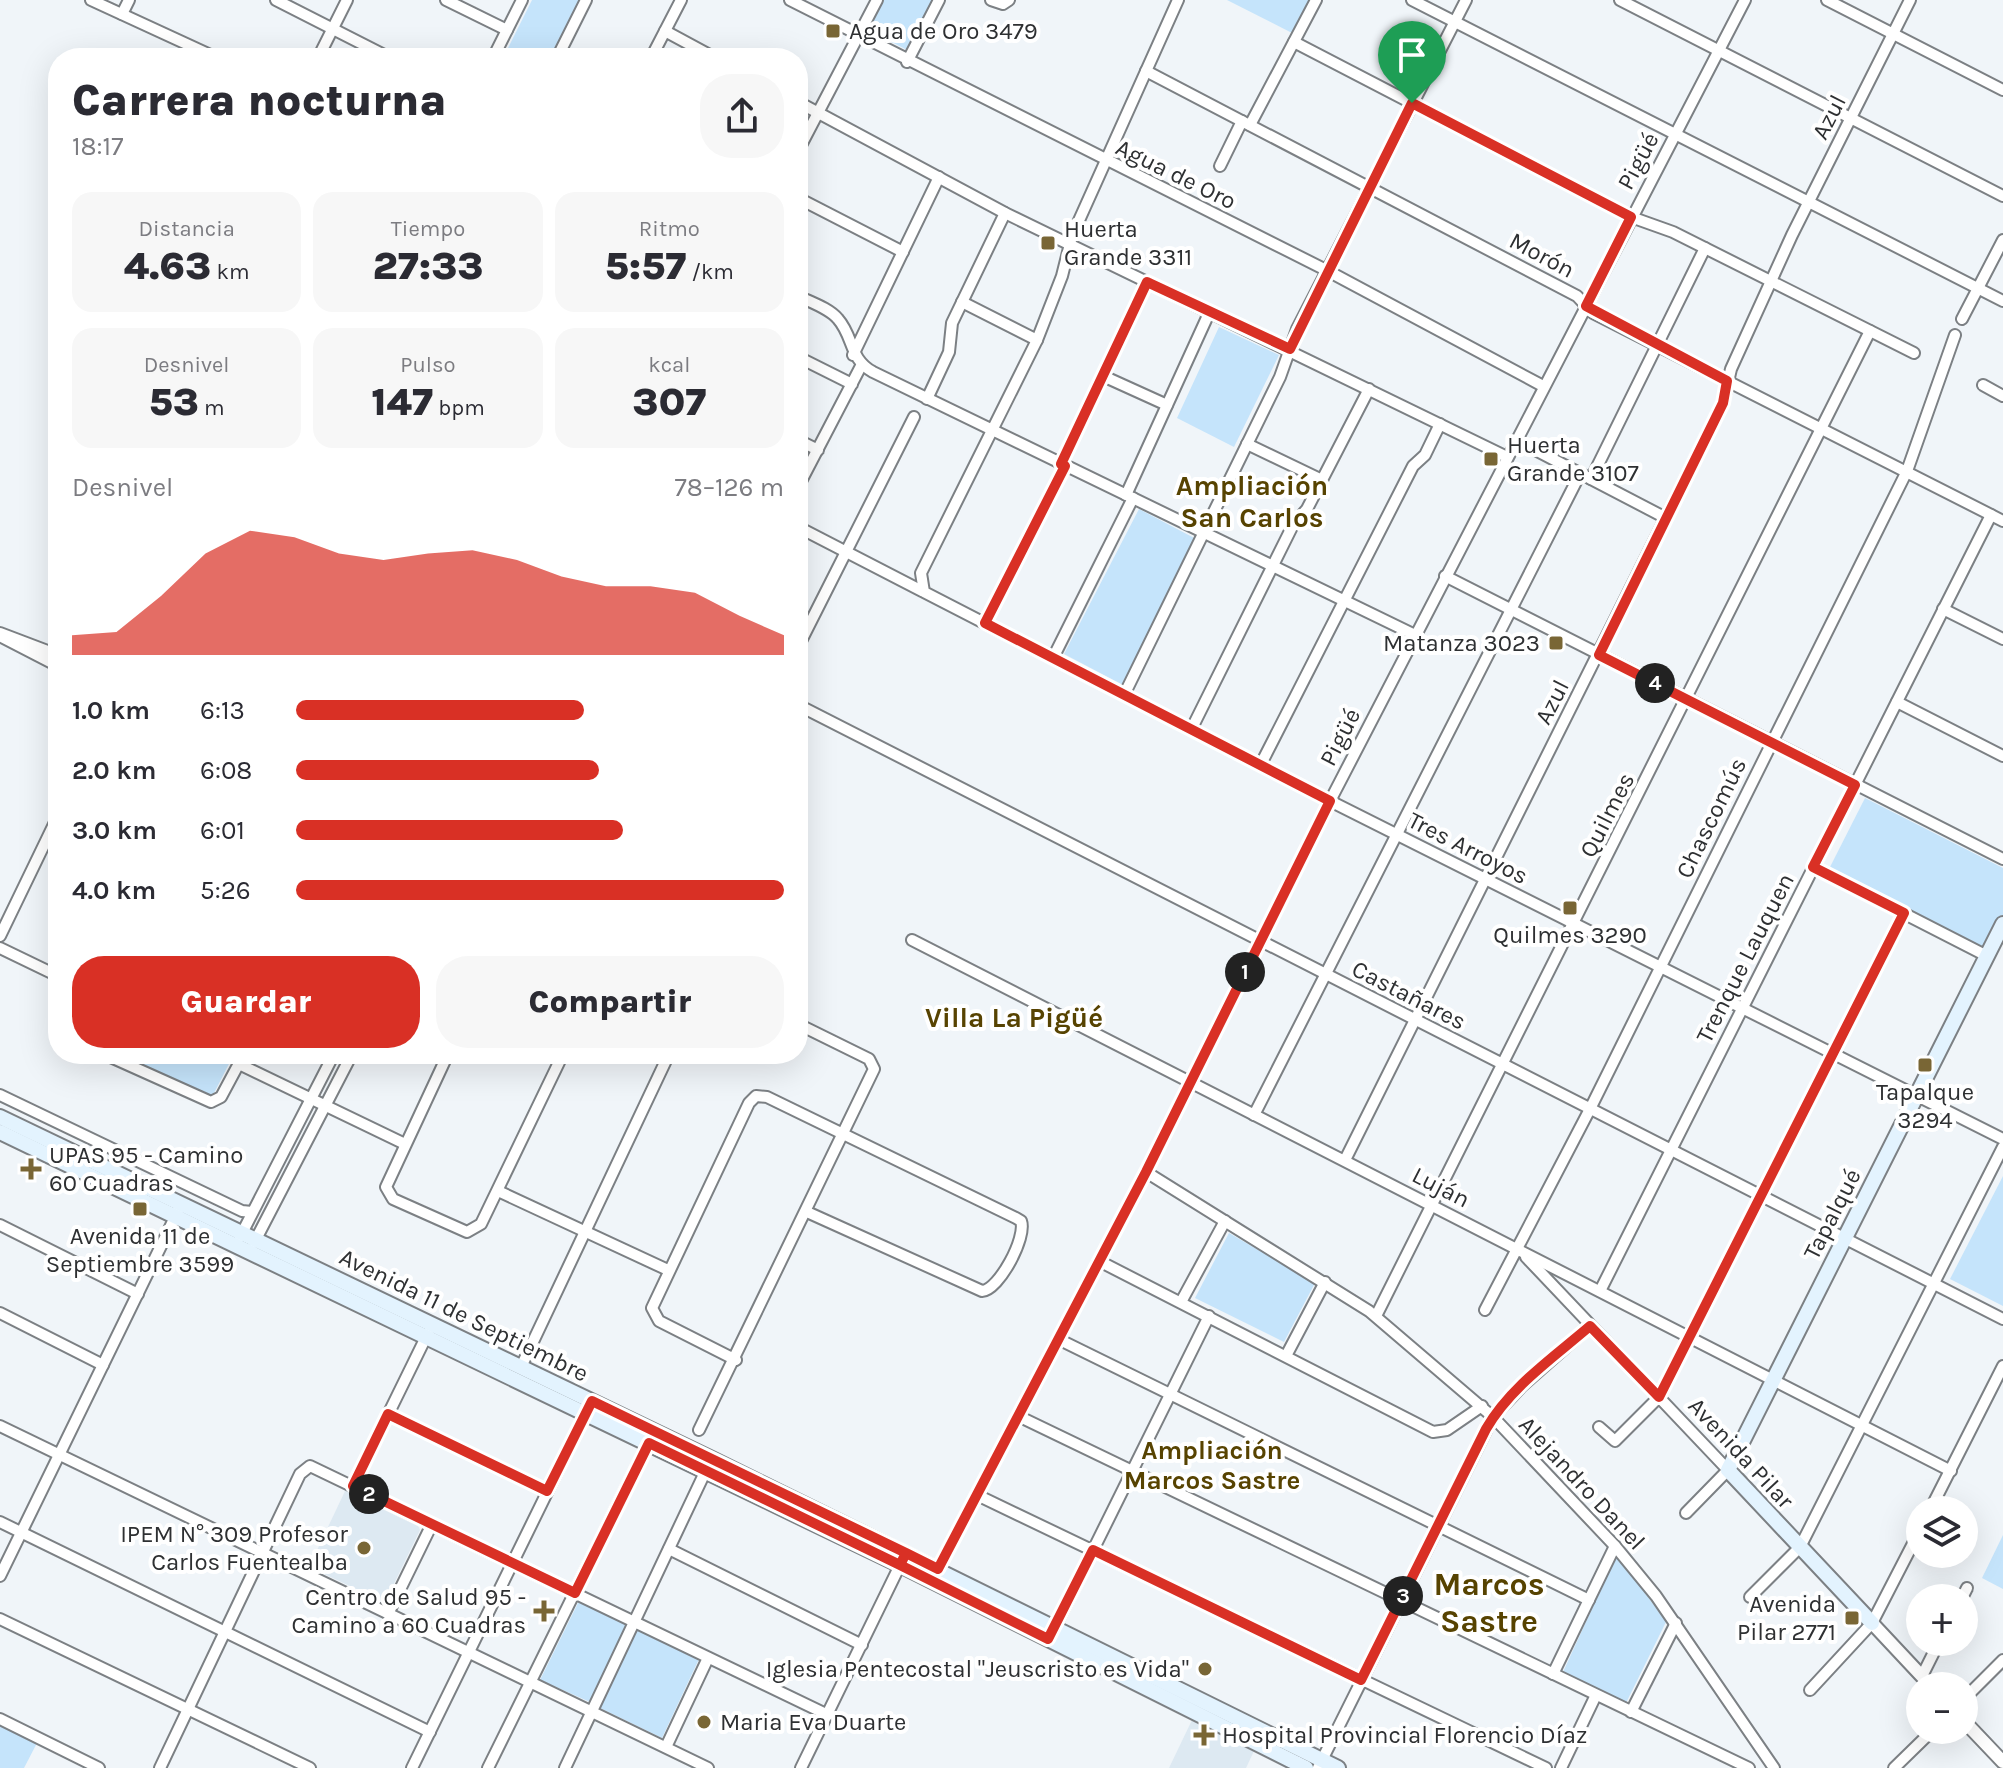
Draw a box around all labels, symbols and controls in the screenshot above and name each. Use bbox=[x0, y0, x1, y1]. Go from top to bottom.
place label: Agua de Oro 3479 bbox=[849, 17, 1038, 45]
pin bbox=[1378, 21, 1446, 103]
marker: Agua de Oro 3479 bbox=[824, 22, 842, 40]
icon: arrive bbox=[1390, 33, 1434, 77]
button: share bbox=[700, 74, 784, 158]
text: Carrera nocturna bbox=[72, 75, 447, 126]
street label: Azul bbox=[1806, 90, 1852, 144]
street label: Pigüé bbox=[1611, 128, 1665, 194]
text: 18:17 bbox=[72, 131, 123, 162]
street label: Agua de Oro bbox=[1111, 133, 1241, 215]
place label: Huerta Grande 3311 bbox=[1064, 215, 1192, 271]
text: Distancia bbox=[139, 216, 235, 242]
text: Tiempo bbox=[391, 216, 465, 242]
text: Ritmo bbox=[639, 216, 700, 242]
street label: Morón bbox=[1505, 226, 1579, 284]
marker: Huerta Grande 3311 bbox=[1039, 234, 1057, 252]
text: 4.63 bbox=[124, 242, 211, 289]
text: 27:33 bbox=[372, 242, 484, 289]
text: 5:57 bbox=[605, 242, 686, 289]
text: km bbox=[211, 259, 249, 285]
text: /km bbox=[686, 259, 734, 285]
text: Desnivel bbox=[144, 352, 230, 378]
text: Pulso bbox=[400, 352, 456, 378]
text: kcal bbox=[648, 352, 690, 378]
text: 53 bbox=[149, 378, 199, 425]
text: 147 bbox=[371, 378, 433, 425]
text: 307 bbox=[632, 378, 706, 425]
text: m bbox=[199, 395, 225, 421]
text: bpm bbox=[433, 395, 485, 421]
place label: Huerta Grande 3107 bbox=[1507, 431, 1639, 487]
marker: Huerta Grande 3107 bbox=[1482, 450, 1500, 468]
district label: Ampliación San Carlos bbox=[1176, 469, 1328, 534]
text: Desnivel bbox=[72, 472, 173, 503]
text: 78–126 m bbox=[674, 472, 784, 503]
place label: Matanza 3023 bbox=[1383, 629, 1540, 657]
marker: Matanza 3023 bbox=[1547, 634, 1565, 652]
pin: 4 bbox=[1635, 663, 1675, 703]
text: 4 bbox=[1648, 670, 1662, 696]
street label: Azul bbox=[1529, 675, 1575, 729]
text: 1.0 km bbox=[72, 695, 150, 726]
text: 6:13 bbox=[200, 695, 245, 726]
street label: Pigüé bbox=[1314, 704, 1366, 770]
street label: Chascomús bbox=[1670, 753, 1752, 883]
text: 2.0 km bbox=[72, 755, 156, 786]
text: 6:08 bbox=[200, 755, 252, 786]
street label: Quilmes bbox=[1574, 768, 1640, 862]
street label: Tres Arroyos bbox=[1403, 806, 1533, 890]
text: 3.0 km bbox=[72, 815, 157, 846]
text: 6:01 bbox=[200, 815, 245, 846]
street label: Trenque Lauquen bbox=[1690, 868, 1800, 1048]
text: 4.0 km bbox=[72, 875, 156, 906]
text: 5:26 bbox=[200, 875, 251, 906]
marker: Quilmes 3290 bbox=[1561, 899, 1579, 917]
place label: Quilmes 3290 bbox=[1493, 921, 1647, 949]
pin: 1 bbox=[1225, 952, 1265, 992]
street label: Castañares bbox=[1347, 954, 1471, 1036]
button: Guardar bbox=[72, 956, 420, 1048]
button: Compartir bbox=[436, 956, 784, 1048]
text: 1 bbox=[1241, 959, 1249, 985]
district label: Villa La Pigüé bbox=[925, 1001, 1103, 1034]
marker: Tapalque 3294 bbox=[1916, 1056, 1934, 1074]
place label: Tapalque 3294 bbox=[1876, 1078, 1974, 1134]
place label: UPAS 95 - Camino 60 Cuadras bbox=[49, 1141, 243, 1197]
marker: UPAS 95 - Camino 60 Cuadras bbox=[20, 1158, 42, 1180]
street label: Luján bbox=[1407, 1161, 1475, 1213]
street label: Tapalqué bbox=[1797, 1164, 1867, 1264]
marker: Avenida 11 de Septiembre 3599 bbox=[131, 1200, 149, 1218]
place label: Avenida 11 de Septiembre 3599 bbox=[46, 1222, 234, 1278]
street label: Avenida 11 de Septiembre bbox=[335, 1243, 593, 1387]
street label: Avenida Pilar bbox=[1683, 1392, 1800, 1515]
street label: Alejandro Danel bbox=[1513, 1410, 1651, 1556]
district label: Ampliación Marcos Sastre bbox=[1124, 1435, 1300, 1496]
pin: 2 bbox=[349, 1474, 389, 1514]
text: 2 bbox=[362, 1481, 376, 1507]
map controls bbox=[1906, 1496, 1978, 1744]
button: layers bbox=[1906, 1496, 1978, 1568]
place label: IPEM N° 309 Profesor Carlos Fuentealba bbox=[120, 1520, 348, 1576]
marker: IPEM N° 309 Profesor Carlos Fuentealba bbox=[355, 1539, 373, 1557]
district label: Marcos Sastre bbox=[1433, 1566, 1545, 1640]
pin: 3 bbox=[1383, 1576, 1423, 1616]
place label: Centro de Salud 95 - Camino a 60 Cuadras bbox=[291, 1583, 526, 1639]
text: 3 bbox=[1396, 1583, 1410, 1609]
button: + bbox=[1906, 1584, 1978, 1656]
place label: Avenida Pilar 2771 bbox=[1737, 1590, 1836, 1646]
marker: Centro de Salud 95 - Camino a 60 Cuadras bbox=[533, 1600, 555, 1622]
marker: Avenida Pilar 2771 bbox=[1843, 1609, 1861, 1627]
place label: Iglesia Pentecostal "Jeuscristo es Vida" bbox=[766, 1655, 1189, 1683]
marker: Iglesia Pentecostal "Jeuscristo es Vida" bbox=[1196, 1660, 1214, 1678]
button: − bbox=[1906, 1672, 1978, 1744]
place label: Maria Eva Duarte bbox=[720, 1708, 906, 1736]
marker: Maria Eva Duarte bbox=[695, 1713, 713, 1731]
place label: Hospital Provincial Florencio Díaz bbox=[1222, 1721, 1587, 1749]
marker: Hospital Provincial Florencio Díaz bbox=[1193, 1724, 1215, 1746]

